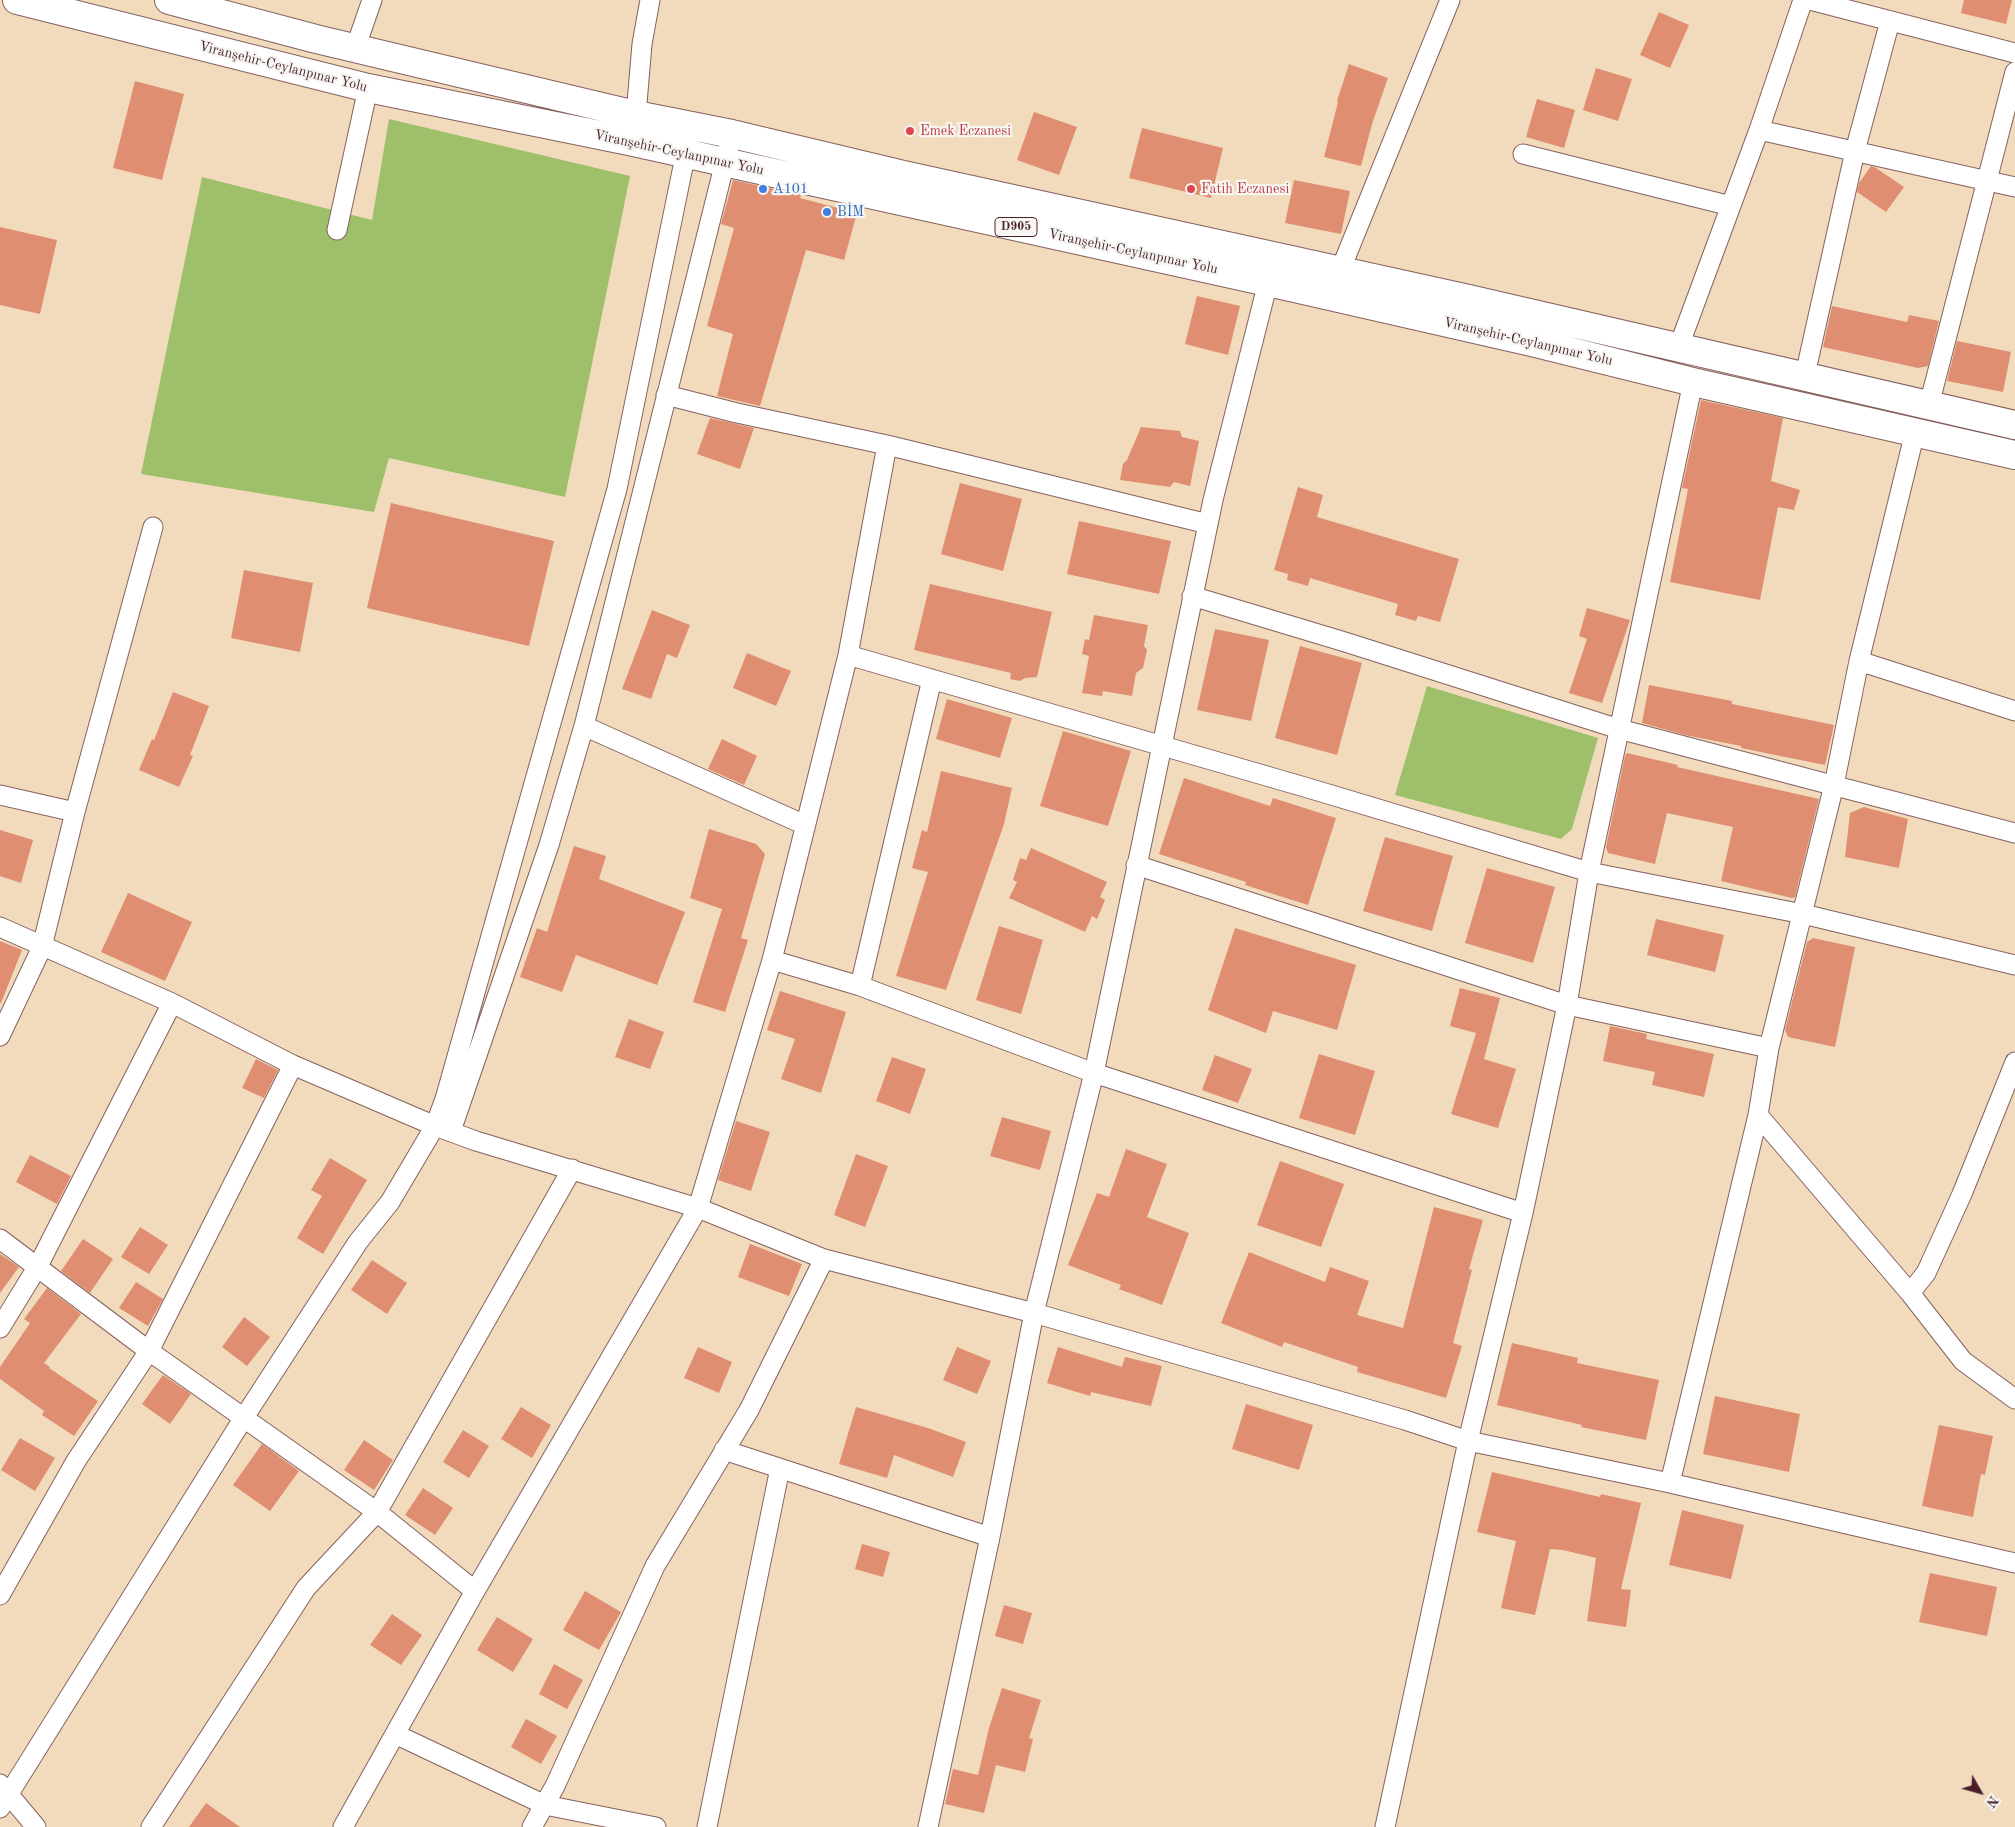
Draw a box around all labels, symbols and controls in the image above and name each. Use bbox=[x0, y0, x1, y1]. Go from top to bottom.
street label: Viranşehir-Ceylanpınar Yolu bbox=[197, 38, 369, 96]
place label: Emek Eczanesi bbox=[920, 123, 1011, 139]
marker: Emek Eczanesi bbox=[904, 125, 916, 137]
street label: Viranşehir-Ceylanpınar Yolu bbox=[593, 127, 765, 179]
place label: A101 bbox=[773, 181, 808, 197]
place label: Fatih Eczanesi bbox=[1201, 181, 1289, 197]
marker: A101 bbox=[757, 183, 769, 195]
marker: Fatih Eczanesi bbox=[1185, 183, 1197, 195]
place label: BİM bbox=[837, 204, 864, 220]
marker: BİM bbox=[821, 206, 833, 218]
road number: D905 bbox=[995, 218, 1037, 236]
street label: Viranşehir-Ceylanpınar Yolu bbox=[1047, 226, 1219, 278]
street label: Viranşehir-Ceylanpınar Yolu bbox=[1442, 314, 1614, 370]
north arrow bbox=[1955, 1767, 2005, 1817]
text: N bbox=[1983, 1793, 2001, 1810]

